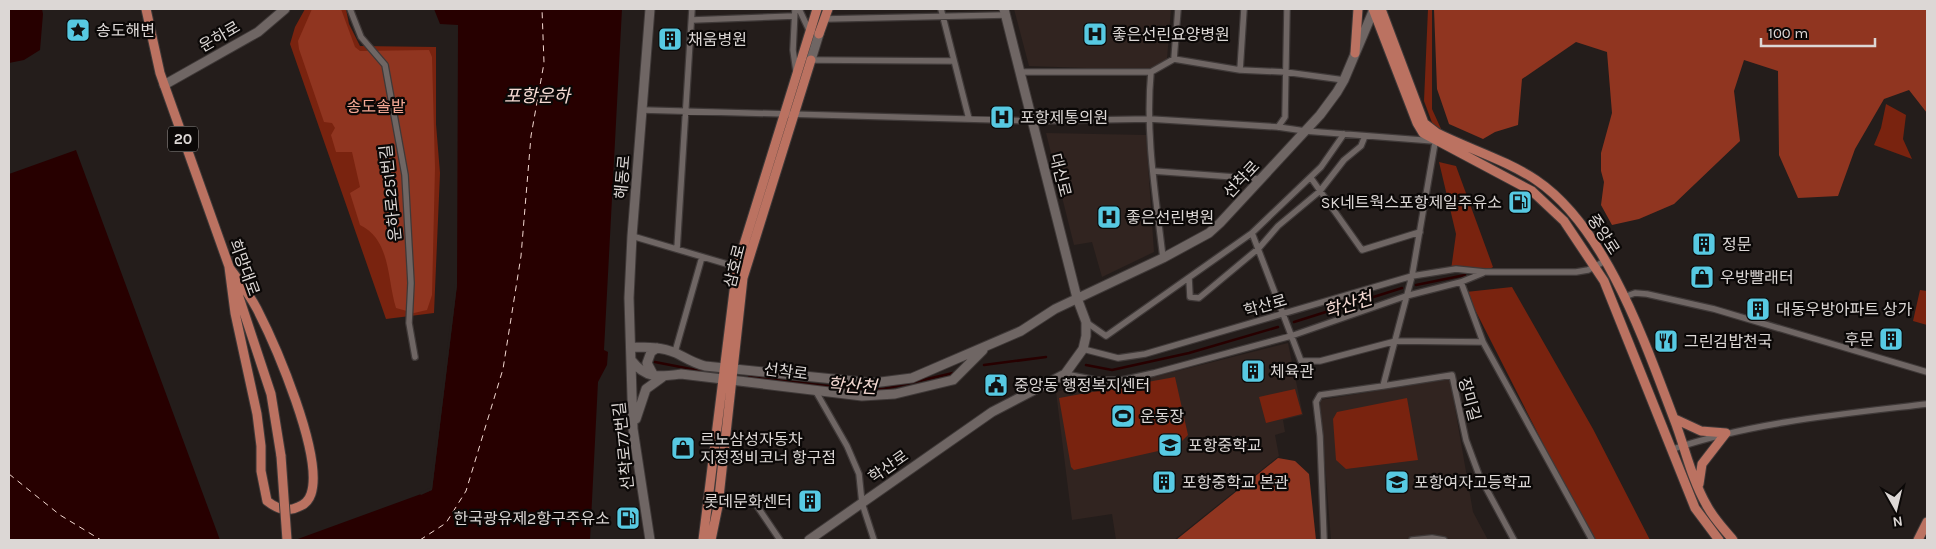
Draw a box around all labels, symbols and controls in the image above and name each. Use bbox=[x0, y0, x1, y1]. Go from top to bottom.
scale bar bbox=[1761, 15, 1875, 47]
place icon: 송도해변 bbox=[65, 17, 91, 43]
street label: 운하로 bbox=[195, 17, 243, 56]
place label: 송도해변 bbox=[96, 21, 155, 40]
hospital icon: 좋은선린요양병원 bbox=[1082, 21, 1108, 47]
text: 100 m bbox=[1768, 24, 1808, 42]
place label: 좋은선린요양병원 bbox=[1112, 25, 1230, 44]
building icon: 채움병원 bbox=[657, 26, 683, 52]
place label: 채움병원 bbox=[688, 30, 747, 49]
water label: 포항운하 bbox=[504, 85, 573, 107]
park label: 송도솔밭 bbox=[347, 97, 406, 116]
hospital icon: 포항제통의원 bbox=[989, 104, 1015, 130]
place label: 포항제통의원 bbox=[1020, 108, 1108, 127]
road number: 20 bbox=[168, 126, 198, 152]
street label: 운하로251번길 bbox=[376, 144, 405, 242]
street label: 대신로 bbox=[1046, 151, 1075, 199]
street label: 해동로 bbox=[611, 154, 634, 200]
street label: 선착로 bbox=[1219, 157, 1264, 202]
fuel station icon: SK네트웍스포항제일주유소 bbox=[1507, 189, 1533, 215]
place label: SK네트웍스포항제일주유소 bbox=[1321, 193, 1502, 212]
hospital icon: 좋은선린병원 bbox=[1096, 204, 1122, 230]
place label: 좋은선린병원 bbox=[1126, 208, 1214, 227]
street label: 중앙로 bbox=[1584, 211, 1624, 258]
building icon: 정문 bbox=[1691, 231, 1717, 257]
place label: 정문 bbox=[1722, 235, 1752, 254]
street label: 희망대로 bbox=[226, 236, 264, 298]
street label: 삼호로 bbox=[720, 242, 749, 290]
shop icon: 우방빨래터 bbox=[1689, 264, 1715, 290]
place label: 우방빨래터 bbox=[1720, 268, 1794, 287]
water label: 학산천 bbox=[1321, 287, 1377, 323]
street label: 학산로 bbox=[1241, 290, 1289, 321]
building icon: 대동우방아파트 상가 bbox=[1745, 296, 1771, 322]
place label: 대동우방아파트 상가 bbox=[1776, 300, 1913, 319]
building icon: 후문 bbox=[1878, 326, 1904, 352]
restaurant icon: 그린김밥천국 bbox=[1653, 328, 1679, 354]
place label: 후문 bbox=[1845, 330, 1874, 349]
place label: 그린김밥천국 bbox=[1684, 332, 1772, 351]
building icon: 체육관 bbox=[1240, 358, 1266, 384]
street label: 선착로 bbox=[763, 359, 809, 384]
place label: 체육관 bbox=[1270, 362, 1314, 381]
public building icon: 중앙동 행정복지센터 bbox=[983, 372, 1009, 398]
water label: 학산천 bbox=[827, 374, 880, 398]
street label: 장미길 bbox=[1455, 375, 1484, 423]
place label: 중앙동 행정복지센터 bbox=[1014, 376, 1150, 395]
street label: 선착로77번길 bbox=[609, 401, 638, 491]
sports icon: 운동장 bbox=[1110, 403, 1136, 429]
place label: 운동장 bbox=[1140, 407, 1184, 426]
place label: 르노삼성자동차 지정정비코너 항구점 bbox=[700, 430, 836, 467]
school or university icon: 포항중학교 bbox=[1157, 432, 1183, 458]
shop icon: 르노삼성자동차 지정정비코너 항구점 bbox=[670, 435, 696, 461]
place label: 포항중학교 bbox=[1188, 436, 1262, 455]
street label: 학산로 bbox=[865, 446, 912, 487]
building icon: 포항중학교 본관 bbox=[1151, 469, 1177, 495]
school or university icon: 포항여자고등학교 bbox=[1384, 469, 1410, 495]
place label: 포항중학교 본관 bbox=[1182, 473, 1289, 492]
place label: 포항여자고등학교 bbox=[1414, 473, 1532, 492]
north arrow bbox=[1871, 484, 1921, 534]
building icon: 롯데문화센터 bbox=[797, 488, 823, 514]
place label: 롯데문화센터 bbox=[704, 492, 792, 511]
fuel station icon: 한국광유제2항구주유소 bbox=[615, 505, 641, 531]
place label: 한국광유제2항구주유소 bbox=[454, 509, 610, 528]
text: N bbox=[1892, 512, 1904, 530]

